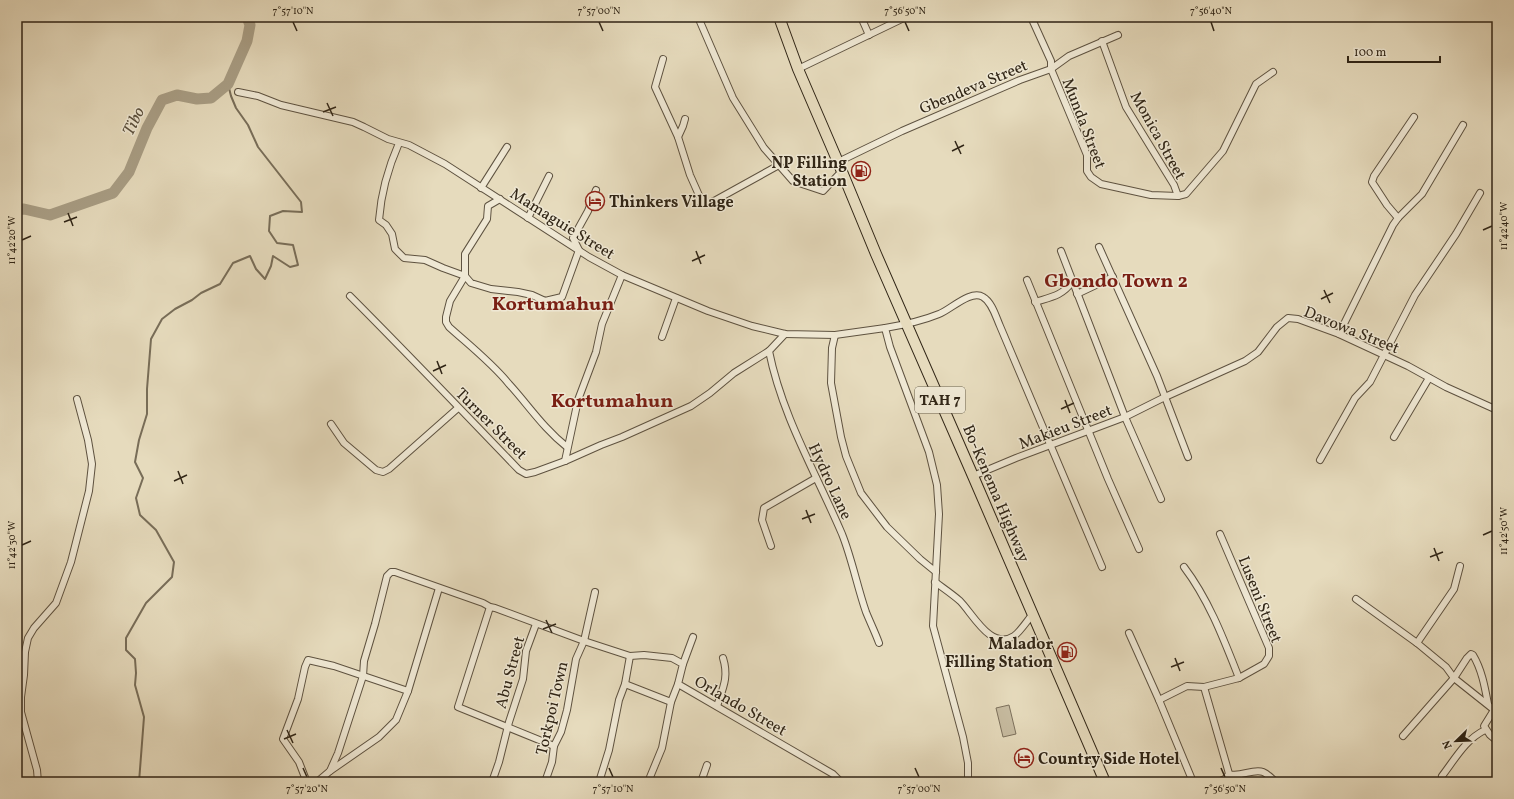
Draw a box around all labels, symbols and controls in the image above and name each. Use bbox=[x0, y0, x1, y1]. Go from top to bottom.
text: 7°57'10"N bbox=[273, 4, 314, 18]
text: 7°57'00"N bbox=[578, 4, 621, 18]
text: 7°56'50"N bbox=[884, 4, 926, 18]
text: 7°56'40"N bbox=[1190, 4, 1233, 18]
scale bar bbox=[1348, 38, 1440, 64]
text: 100 m bbox=[1354, 45, 1387, 61]
street label: Gbendeva Street bbox=[916, 55, 1032, 121]
street label: Munda Street bbox=[1056, 75, 1111, 172]
street label: Monica Street bbox=[1124, 88, 1191, 184]
water label: Tibo bbox=[118, 103, 151, 140]
place label: NP Filling Station bbox=[772, 153, 847, 193]
fuel station icon: NP Filling Station bbox=[850, 160, 872, 182]
street label: Mamaguie Street bbox=[505, 184, 619, 266]
hotel icon: Thinkers Village bbox=[584, 190, 606, 212]
place label: Thinkers Village bbox=[609, 192, 734, 214]
text: 11°42'40"W bbox=[1497, 202, 1511, 250]
text: 11°42'20"W bbox=[5, 216, 19, 264]
district label: Gbondo Town 2 bbox=[1044, 268, 1188, 296]
district label: Kortumahun bbox=[492, 291, 614, 319]
street label: Davowa Street bbox=[1300, 302, 1403, 360]
street label: Turner Street bbox=[450, 384, 532, 465]
road number: TAH 7 bbox=[915, 387, 965, 413]
district label: Kortumahun bbox=[551, 388, 673, 416]
street label: Makieu Street bbox=[1016, 400, 1116, 456]
street label: Bo-Kenema Highway bbox=[956, 422, 1034, 566]
street label: Hydro Lane bbox=[802, 440, 856, 524]
text: 11°42'50"W bbox=[1497, 507, 1511, 555]
text: 11°42'30"W bbox=[5, 521, 19, 569]
street label: Luseni Street bbox=[1232, 553, 1287, 647]
street label: Abu Street bbox=[491, 633, 531, 711]
place label: Malador Filling Station bbox=[945, 634, 1053, 674]
fuel station icon: Malador Filling Station bbox=[1056, 641, 1078, 663]
street label: Torkpoi Town bbox=[531, 659, 574, 758]
street label: Orlando Street bbox=[690, 671, 791, 742]
north arrow bbox=[1436, 721, 1476, 761]
text: N bbox=[1440, 738, 1457, 751]
hotel icon: Country Side Hotel bbox=[1013, 747, 1035, 769]
place label: Country Side Hotel bbox=[1038, 749, 1180, 771]
text: 7°57'20"N bbox=[286, 782, 329, 796]
text: 7°57'10"N bbox=[593, 782, 634, 796]
text: 7°57'00"N bbox=[898, 782, 941, 796]
text: 7°56'50"N bbox=[1204, 782, 1246, 796]

